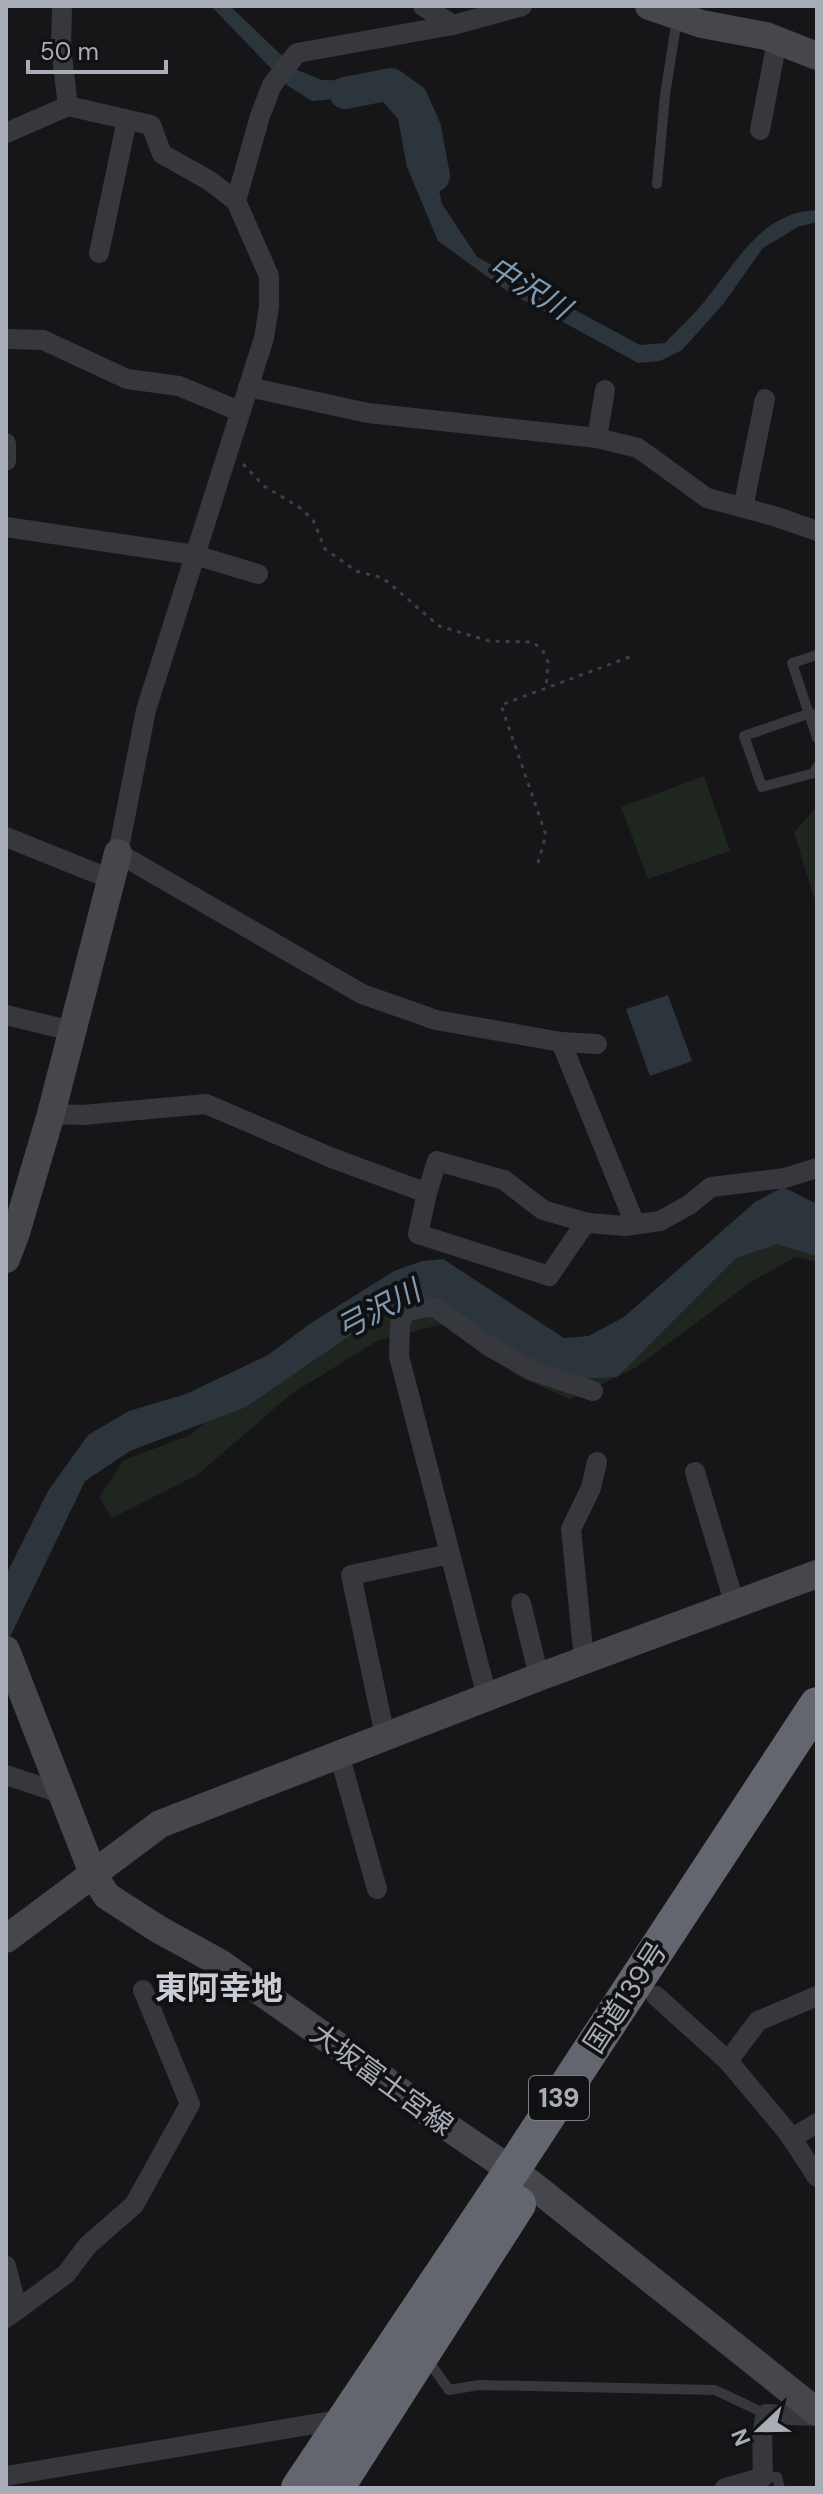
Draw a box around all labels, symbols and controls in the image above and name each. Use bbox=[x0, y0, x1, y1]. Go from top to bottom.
scale bar bbox=[28, 24, 166, 74]
text: 50 m bbox=[40, 36, 99, 67]
water label: 中沢川 bbox=[481, 247, 580, 330]
water label: 弓沢川 bbox=[329, 1270, 429, 1348]
street label: 国道139号 bbox=[576, 1934, 675, 2060]
district label: 東阿幸地 bbox=[155, 1967, 283, 2009]
street label: 大坂富士宮線 bbox=[303, 2015, 461, 2144]
road number: 139 bbox=[529, 2076, 589, 2120]
north arrow bbox=[719, 2390, 799, 2470]
text: N bbox=[724, 2424, 757, 2450]

